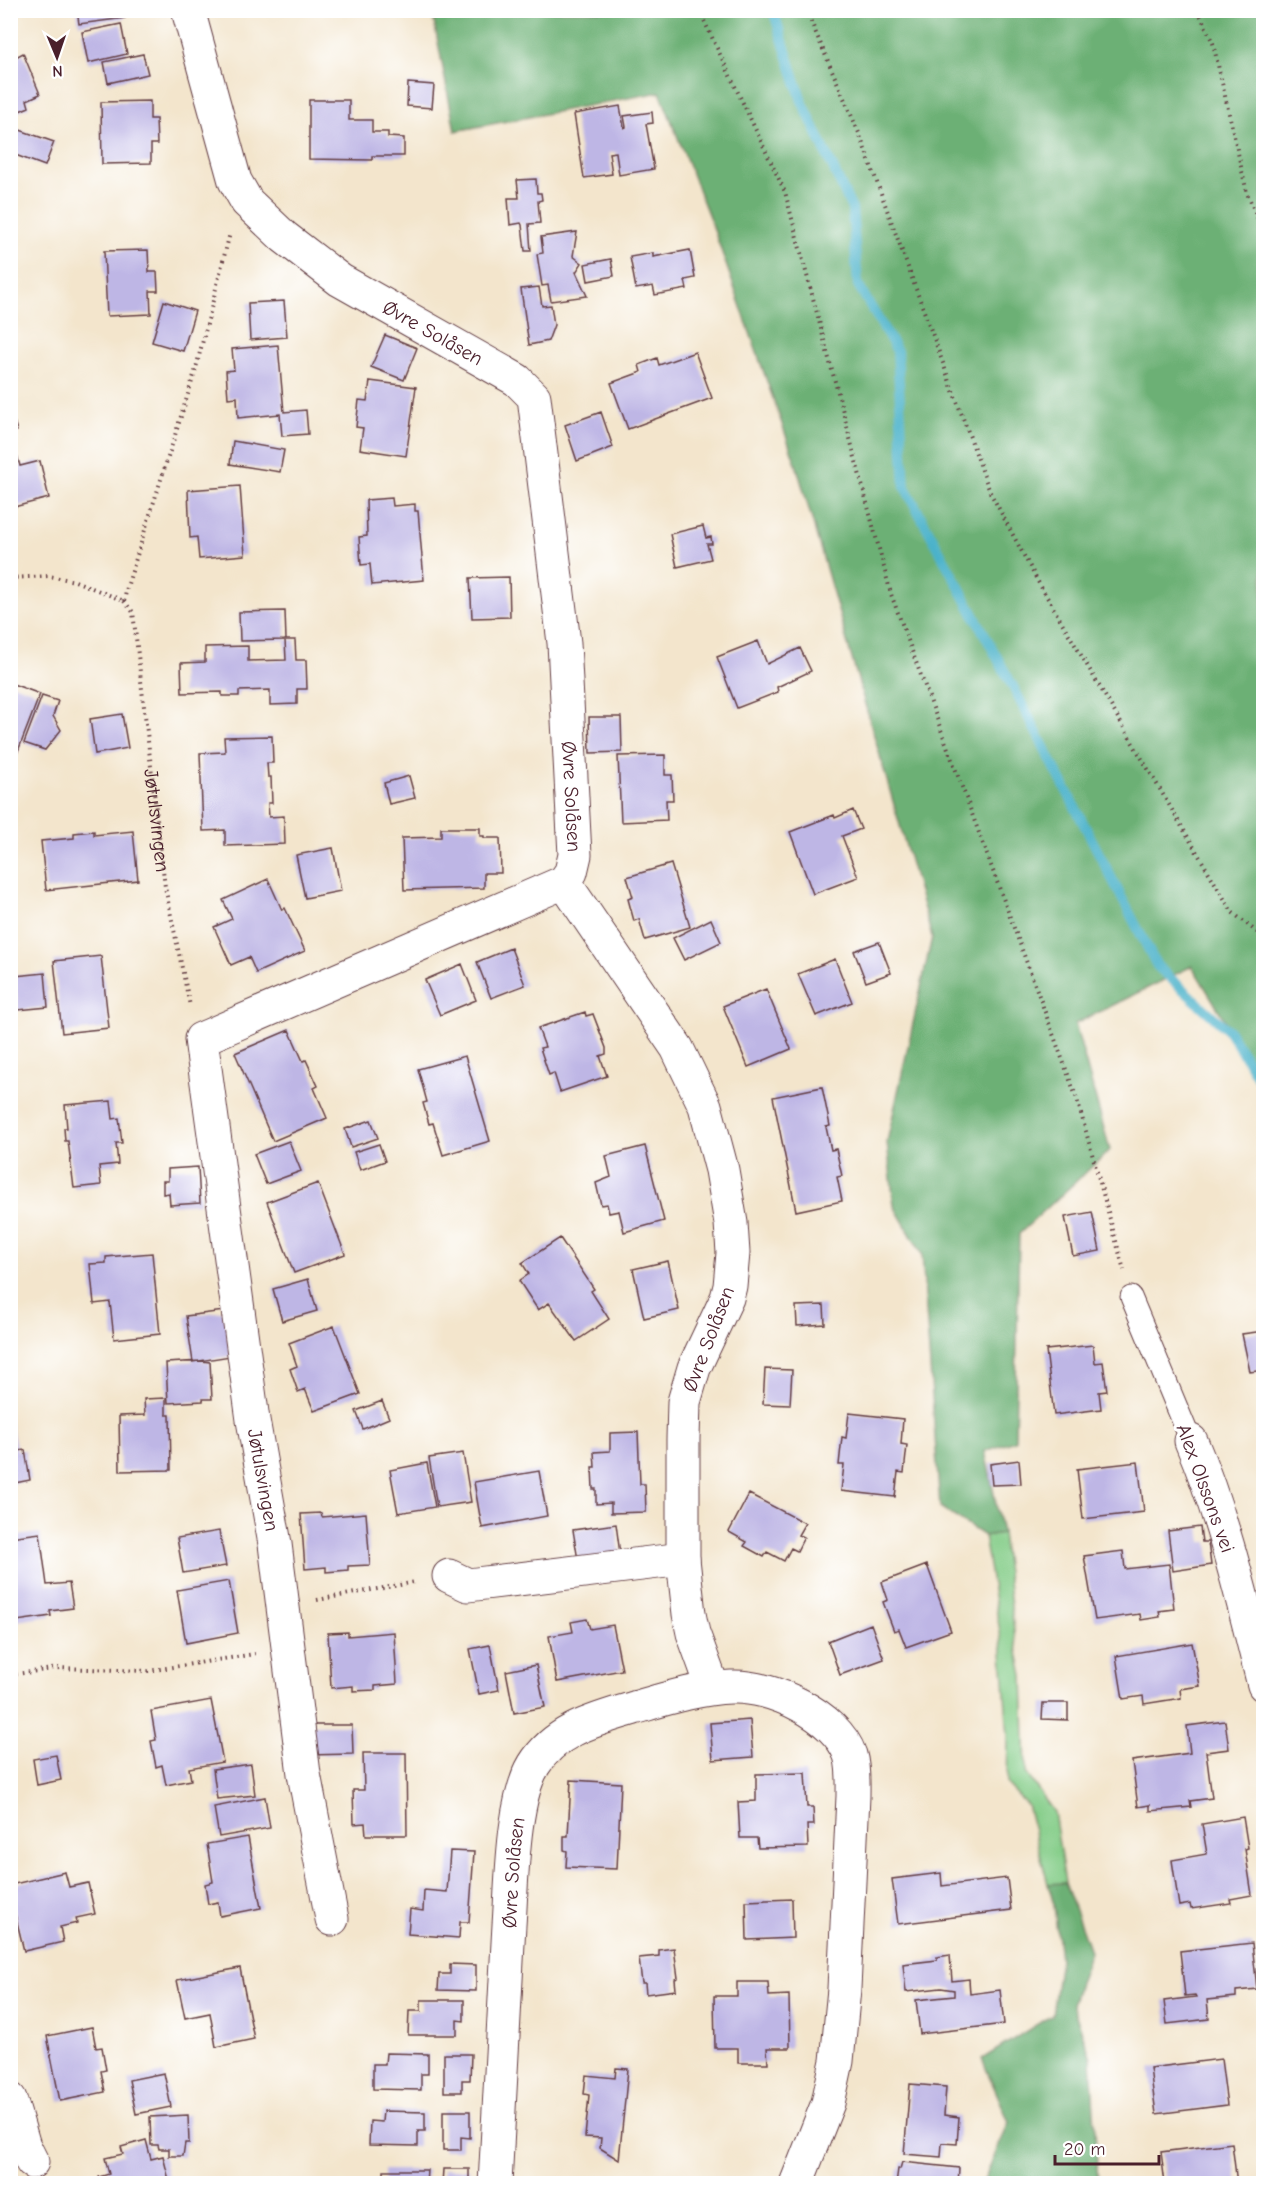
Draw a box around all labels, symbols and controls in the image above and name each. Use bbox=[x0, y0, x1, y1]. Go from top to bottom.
north arrow bbox=[27, 27, 87, 87]
text: N bbox=[52, 62, 63, 80]
street label: Øvre Solåsen bbox=[379, 296, 487, 370]
street label: Øvre Solåsen bbox=[557, 741, 586, 853]
street label: Jøtulsvingen bbox=[139, 767, 174, 873]
street label: Øvre Solåsen bbox=[678, 1283, 739, 1395]
street label: Alex Olssons vei bbox=[1172, 1421, 1239, 1556]
street label: Jøtulsvingen bbox=[243, 1427, 284, 1533]
street label: Øvre Solåsen bbox=[498, 1816, 530, 1929]
scale bar bbox=[1055, 2128, 1158, 2166]
text: 20 m bbox=[1064, 2139, 1105, 2160]

